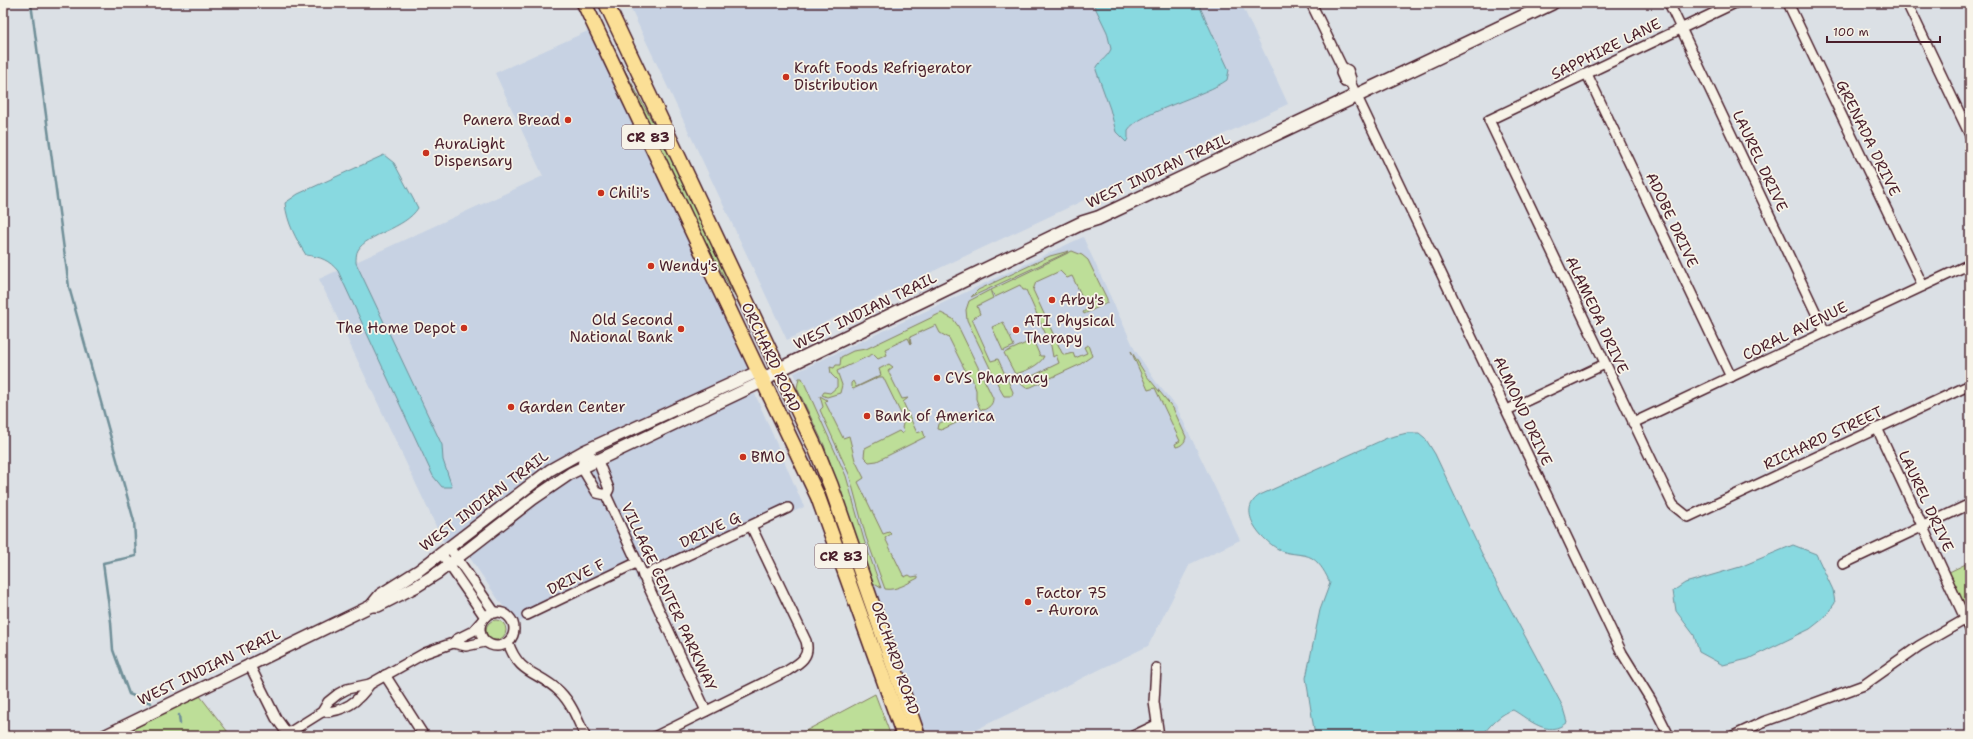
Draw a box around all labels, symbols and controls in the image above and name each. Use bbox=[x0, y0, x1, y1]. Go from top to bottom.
street label: SAPPHIRE LANE bbox=[1548, 14, 1664, 84]
scale bar bbox=[1827, 18, 1940, 44]
text: 100 m bbox=[1833, 24, 1869, 40]
place label: Kraft Foods Refrigerator Distribution bbox=[794, 58, 972, 95]
marker: Kraft Foods Refrigerator Distribution bbox=[781, 72, 791, 82]
street label: GRENADA DRIVE bbox=[1831, 77, 1905, 199]
street label: LAUREL DRIVE bbox=[1728, 107, 1792, 215]
place label: Panera Bread bbox=[463, 110, 560, 130]
marker: Panera Bread bbox=[563, 115, 573, 125]
road number: CR 83 bbox=[622, 125, 674, 149]
street label: WEST INDIAN TRAIL bbox=[1083, 129, 1233, 213]
place label: AuraLight Dispensary bbox=[434, 134, 513, 171]
marker: AuraLight Dispensary bbox=[421, 148, 431, 158]
street label: ADOBE DRIVE bbox=[1641, 169, 1703, 271]
place label: Chili's bbox=[609, 183, 650, 203]
marker: Chili's bbox=[596, 188, 606, 198]
street label: ALAMEDA DRIVE bbox=[1561, 253, 1633, 377]
place label: Wendy's bbox=[659, 256, 718, 276]
marker: Wendy's bbox=[646, 261, 656, 271]
street label: WEST INDIAN TRAIL bbox=[790, 268, 940, 354]
place label: Arby's bbox=[1060, 290, 1104, 310]
marker: Arby's bbox=[1047, 295, 1057, 305]
street label: CORAL AVENUE bbox=[1739, 297, 1851, 365]
street label: ORCHARD ROAD bbox=[737, 299, 805, 415]
place label: Old Second National Bank bbox=[569, 310, 673, 347]
place label: ATI Physical Therapy bbox=[1024, 311, 1115, 348]
place label: The Home Depot bbox=[336, 318, 456, 338]
marker: The Home Depot bbox=[459, 323, 469, 333]
marker: Old Second National Bank bbox=[676, 324, 686, 334]
marker: ATI Physical Therapy bbox=[1011, 325, 1021, 335]
street label: ALMOND DRIVE bbox=[1489, 353, 1557, 469]
place label: CVS Pharmacy bbox=[945, 368, 1048, 388]
marker: CVS Pharmacy bbox=[932, 373, 942, 383]
place label: Garden Center bbox=[519, 397, 626, 417]
marker: Garden Center bbox=[506, 402, 516, 412]
street label: RICHARD STREET bbox=[1760, 402, 1886, 474]
place label: Bank of America bbox=[875, 406, 995, 426]
marker: Bank of America bbox=[862, 411, 872, 421]
street label: WEST INDIAN TRAIL bbox=[415, 446, 553, 556]
place label: BMO bbox=[751, 447, 785, 467]
street label: LAUREL DRIVE bbox=[1894, 447, 1958, 555]
marker: BMO bbox=[738, 452, 748, 462]
street label: VILLAGE CENTER PARKWAY bbox=[617, 500, 721, 694]
street label: DRIVE G bbox=[676, 507, 744, 553]
road number: CR 83 bbox=[815, 544, 867, 568]
street label: DRIVE F bbox=[544, 554, 608, 600]
place label: Factor 75 - Aurora bbox=[1036, 583, 1106, 620]
marker: Factor 75 - Aurora bbox=[1023, 597, 1033, 607]
street label: ORCHARD ROAD bbox=[866, 599, 924, 718]
street label: WEST INDIAN TRAIL bbox=[134, 624, 284, 710]

